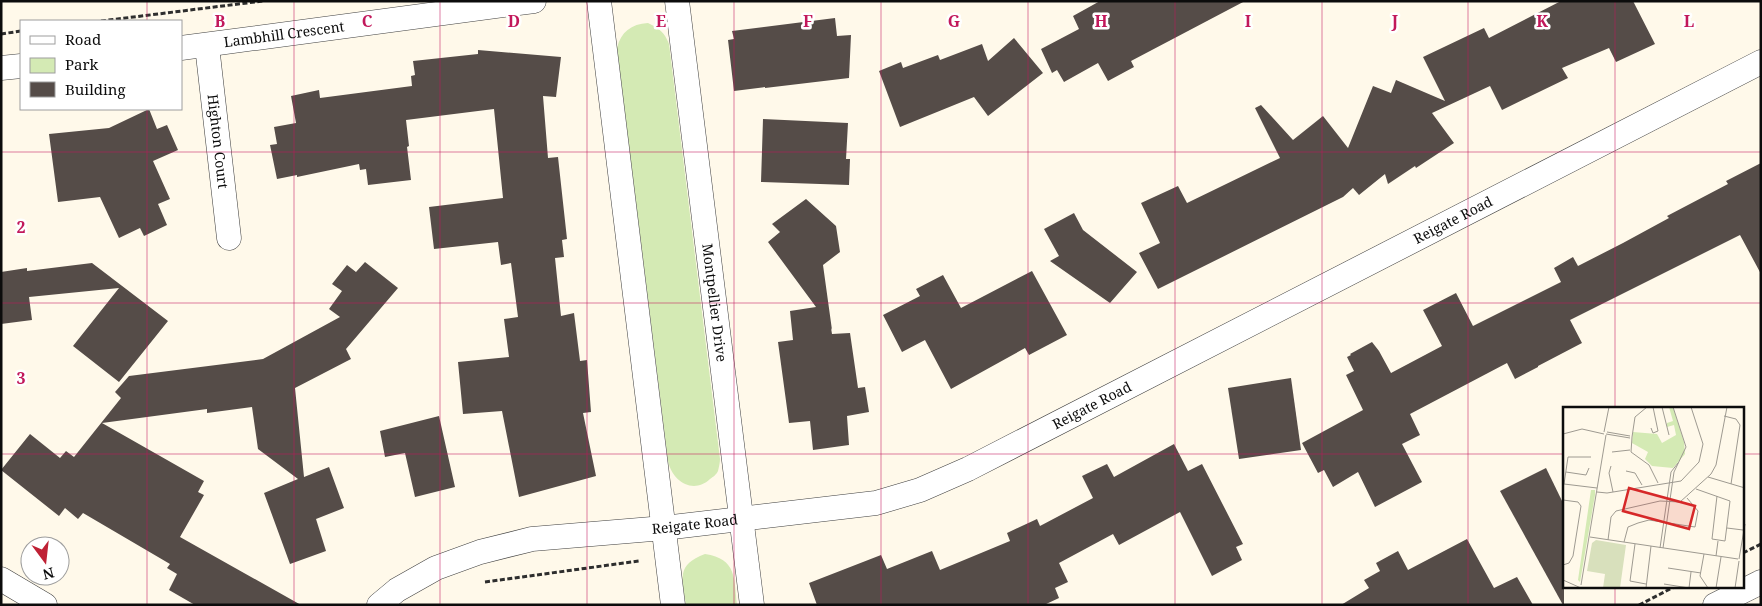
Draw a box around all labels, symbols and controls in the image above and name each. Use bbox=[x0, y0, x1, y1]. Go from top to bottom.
text: B bbox=[215, 10, 226, 32]
text: C bbox=[362, 10, 373, 32]
text: D bbox=[508, 10, 520, 32]
text: E bbox=[656, 10, 666, 32]
text: F bbox=[803, 10, 813, 32]
text: G bbox=[948, 10, 960, 32]
text: H bbox=[1094, 10, 1108, 32]
text: I bbox=[1245, 10, 1251, 32]
text: J bbox=[1391, 10, 1399, 32]
text: K bbox=[1536, 10, 1548, 32]
text: L bbox=[1684, 10, 1694, 32]
street label: Lambhill Crescent bbox=[223, 16, 346, 51]
legend bbox=[20, 20, 182, 110]
text: Road bbox=[65, 29, 101, 49]
text: Park bbox=[65, 54, 99, 74]
text: Building bbox=[65, 79, 126, 99]
street label: Highton Court bbox=[204, 93, 233, 190]
street label: Reigate Road bbox=[1410, 191, 1496, 248]
text: 2 bbox=[16, 216, 26, 238]
street label: Montpellier Drive bbox=[698, 242, 732, 363]
text: 3 bbox=[16, 367, 26, 389]
street label: Reigate Road bbox=[1049, 377, 1135, 433]
inset map bbox=[1563, 407, 1744, 588]
street label: Reigate Road bbox=[651, 509, 739, 538]
north arrow bbox=[20, 536, 70, 586]
text: N bbox=[41, 563, 56, 585]

